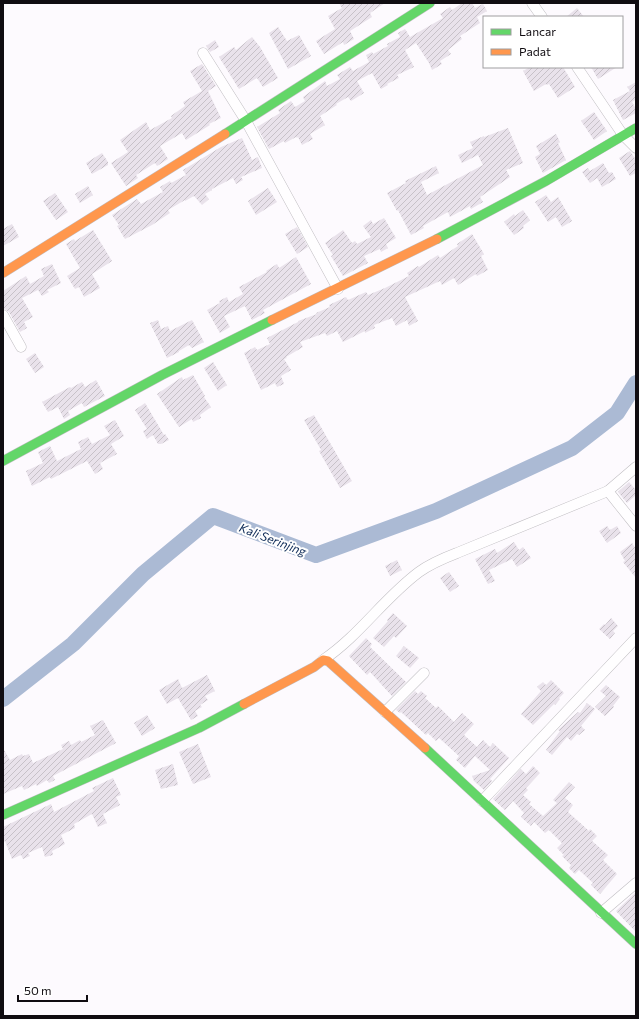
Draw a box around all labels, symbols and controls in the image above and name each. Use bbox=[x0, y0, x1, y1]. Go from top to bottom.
legend bbox=[483, 16, 623, 68]
text: Lancar bbox=[519, 24, 556, 38]
text: Padat bbox=[519, 44, 551, 58]
water label: Kali Serinjing bbox=[238, 520, 309, 558]
scale bar bbox=[18, 977, 87, 1003]
text: 50 m bbox=[24, 983, 52, 997]

